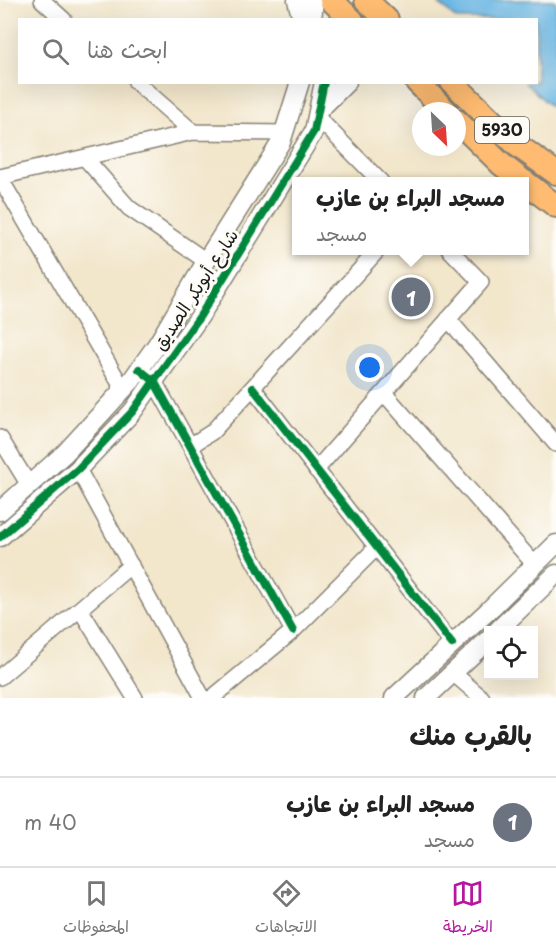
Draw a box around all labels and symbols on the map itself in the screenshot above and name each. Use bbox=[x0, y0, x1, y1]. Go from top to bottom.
north arrow bbox=[412, 102, 466, 156]
road number: 5930 bbox=[475, 117, 529, 143]
street label: شارع أبوبكر الصديق bbox=[145, 223, 244, 355]
pin: 1 bbox=[392, 274, 430, 320]
your location bbox=[355, 353, 384, 382]

